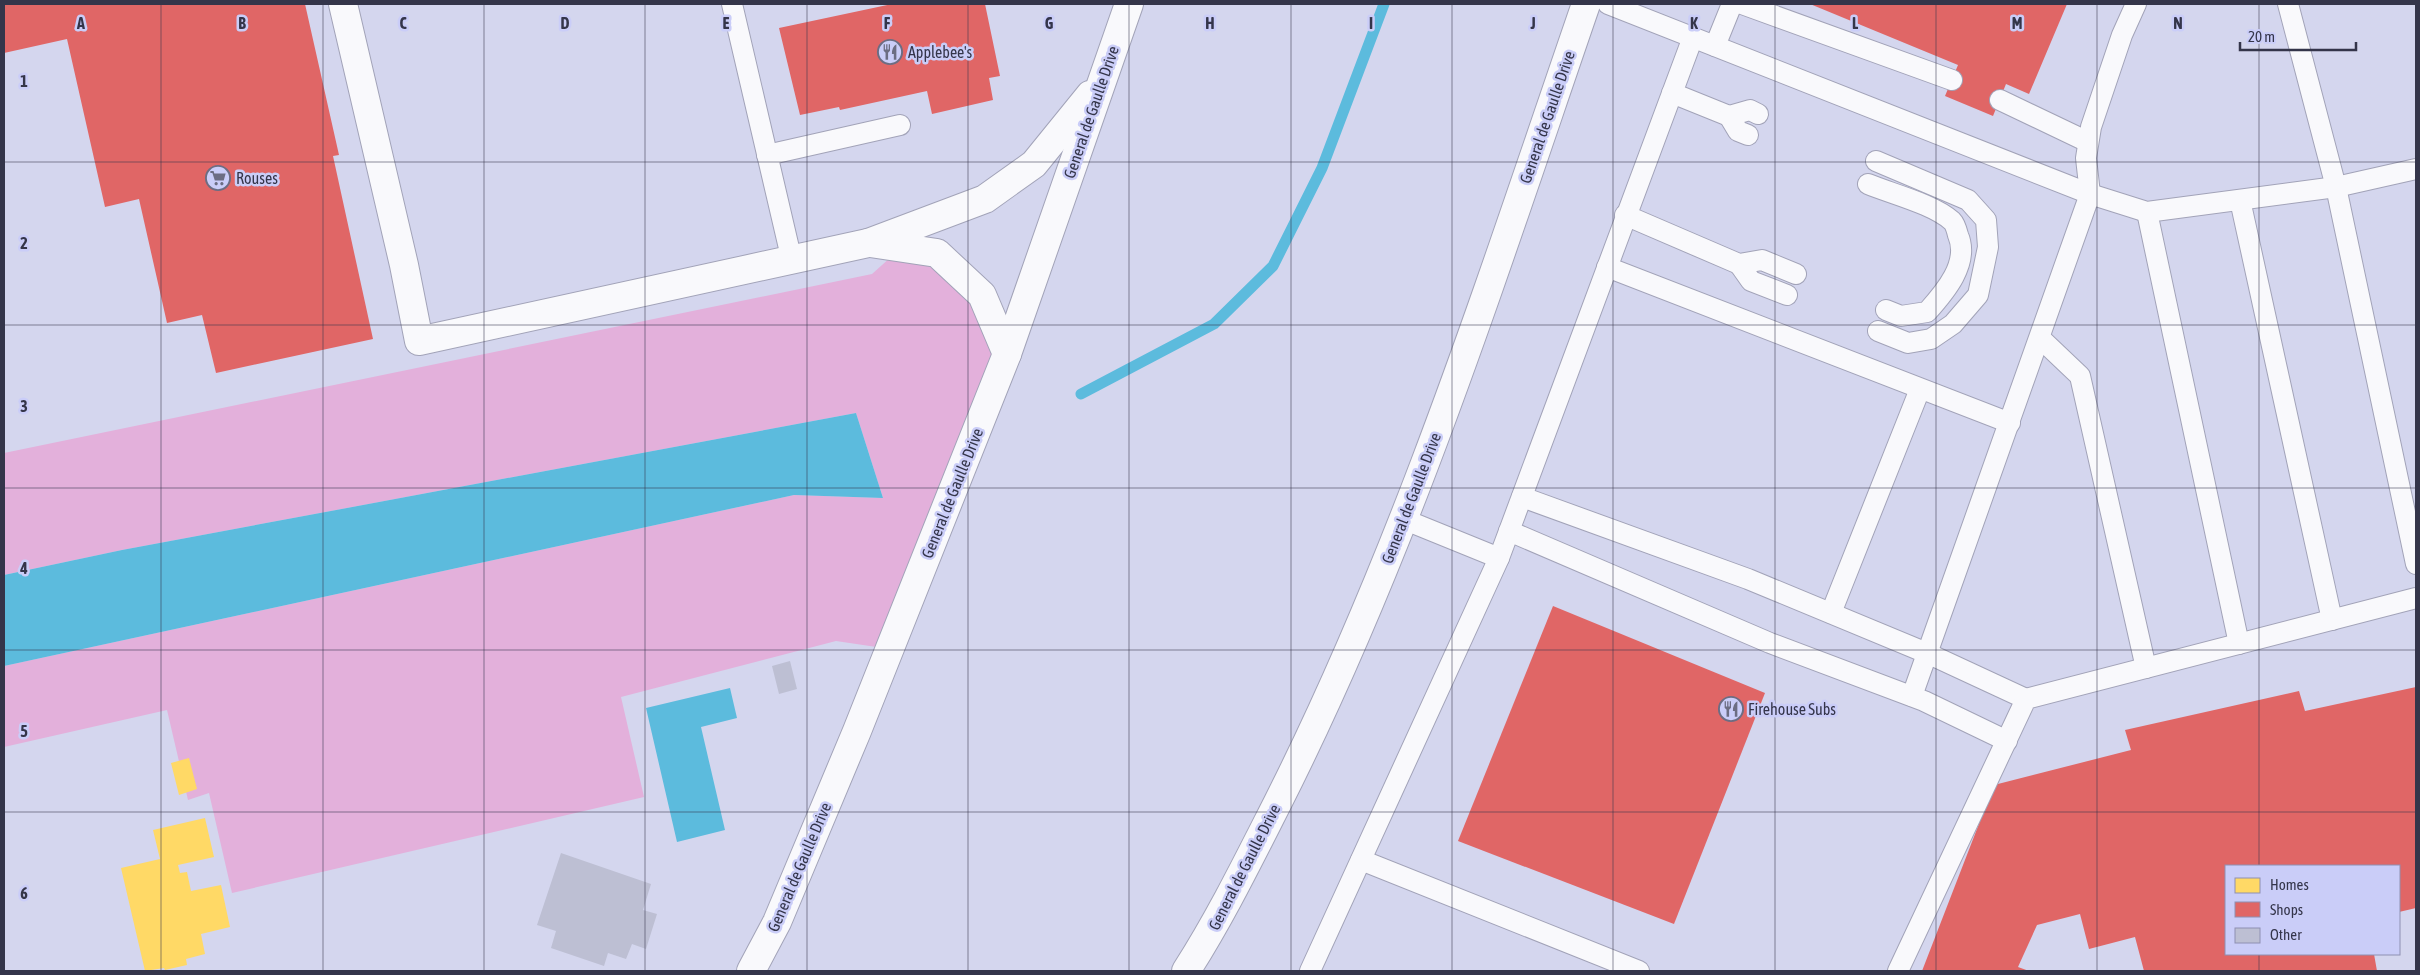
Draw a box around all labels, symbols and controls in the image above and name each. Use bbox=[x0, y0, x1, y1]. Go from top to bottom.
text: A bbox=[76, 14, 85, 32]
text: B bbox=[238, 14, 246, 32]
text: C bbox=[399, 14, 407, 32]
text: D bbox=[561, 14, 570, 32]
text: E bbox=[723, 14, 730, 32]
text: F bbox=[884, 14, 891, 32]
text: G bbox=[1045, 14, 1054, 32]
text: H bbox=[1205, 14, 1215, 32]
text: I bbox=[1369, 14, 1373, 32]
text: J bbox=[1529, 14, 1536, 32]
text: K bbox=[1690, 14, 1698, 32]
text: L bbox=[1852, 14, 1859, 32]
text: M bbox=[2012, 14, 2022, 32]
text: N bbox=[2173, 14, 2183, 32]
scale bar bbox=[2240, 20, 2356, 52]
text: 20 m bbox=[2248, 28, 2275, 45]
restaurant icon: Applebee's bbox=[877, 39, 903, 65]
place label: Applebee's bbox=[908, 43, 973, 62]
street label: General de Gaulle Drive bbox=[1060, 44, 1122, 180]
street label: General de Gaulle Drive bbox=[1516, 49, 1578, 185]
text: 1 bbox=[20, 72, 28, 90]
supermarket icon: Rouses bbox=[205, 165, 231, 191]
place label: Rouses bbox=[236, 169, 278, 187]
text: 2 bbox=[20, 234, 28, 252]
text: 3 bbox=[20, 397, 28, 415]
street label: General de Gaulle Drive bbox=[918, 425, 986, 561]
street label: General de Gaulle Drive bbox=[1378, 430, 1444, 566]
text: 4 bbox=[19, 559, 28, 577]
restaurant icon: Firehouse Subs bbox=[1718, 696, 1744, 722]
place label: Firehouse Subs bbox=[1748, 700, 1836, 718]
text: 5 bbox=[20, 722, 28, 740]
street label: General de Gaulle Drive bbox=[764, 800, 834, 934]
street label: General de Gaulle Drive bbox=[1205, 801, 1283, 933]
legend bbox=[2225, 865, 2400, 955]
text: Homes bbox=[2270, 876, 2309, 893]
text: 6 bbox=[20, 884, 28, 902]
text: Shops bbox=[2270, 901, 2303, 918]
text: Other bbox=[2270, 926, 2302, 943]

